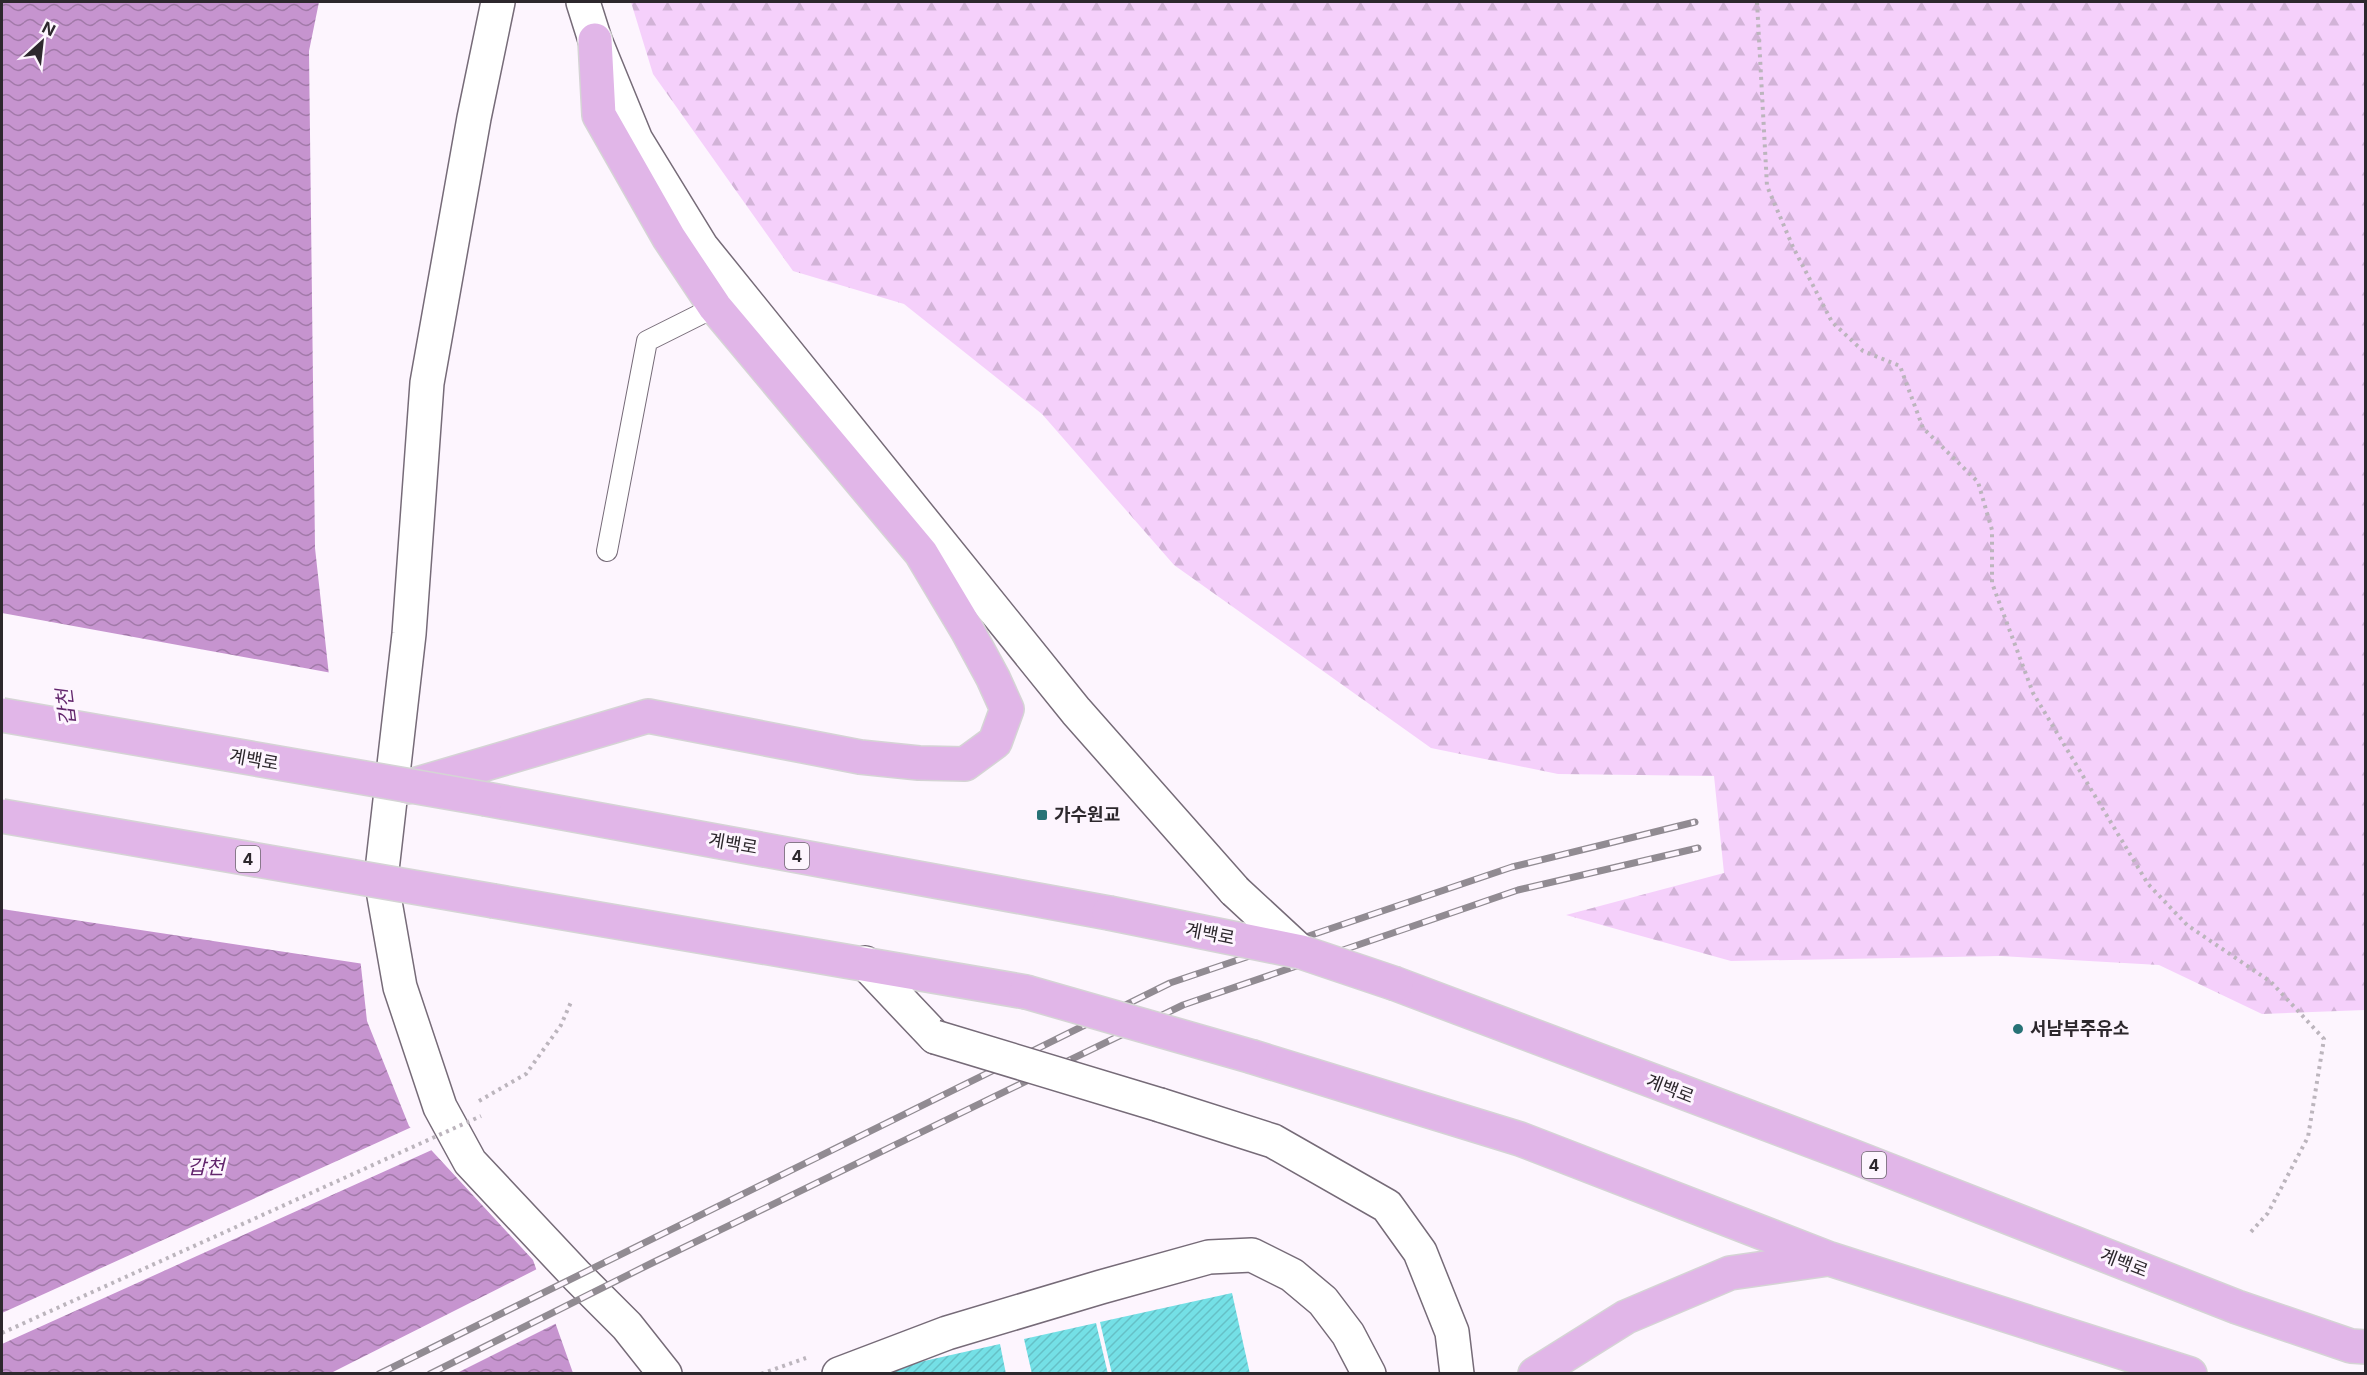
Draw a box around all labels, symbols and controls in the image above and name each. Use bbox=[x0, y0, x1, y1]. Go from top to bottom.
north arrow bbox=[12, 12, 72, 72]
text: N bbox=[39, 17, 59, 40]
water label: 갑천 bbox=[52, 685, 80, 727]
street label: 계백로 bbox=[228, 745, 280, 774]
place label: 가수원교 bbox=[1054, 804, 1120, 825]
marker: 가수원교 bbox=[1035, 808, 1049, 822]
street label: 계백로 bbox=[707, 829, 759, 858]
road number: 4 bbox=[785, 843, 809, 869]
road number: 4 bbox=[236, 846, 260, 872]
street label: 계백로 bbox=[1184, 918, 1236, 949]
place label: 서남부주유소 bbox=[2030, 1018, 2129, 1039]
marker: 서남부주유소 bbox=[2011, 1022, 2025, 1036]
street label: 계백로 bbox=[1643, 1070, 1697, 1107]
road number: 4 bbox=[1862, 1152, 1886, 1178]
water label: 갑천 bbox=[188, 1155, 227, 1179]
street label: 계백로 bbox=[2097, 1244, 2151, 1281]

